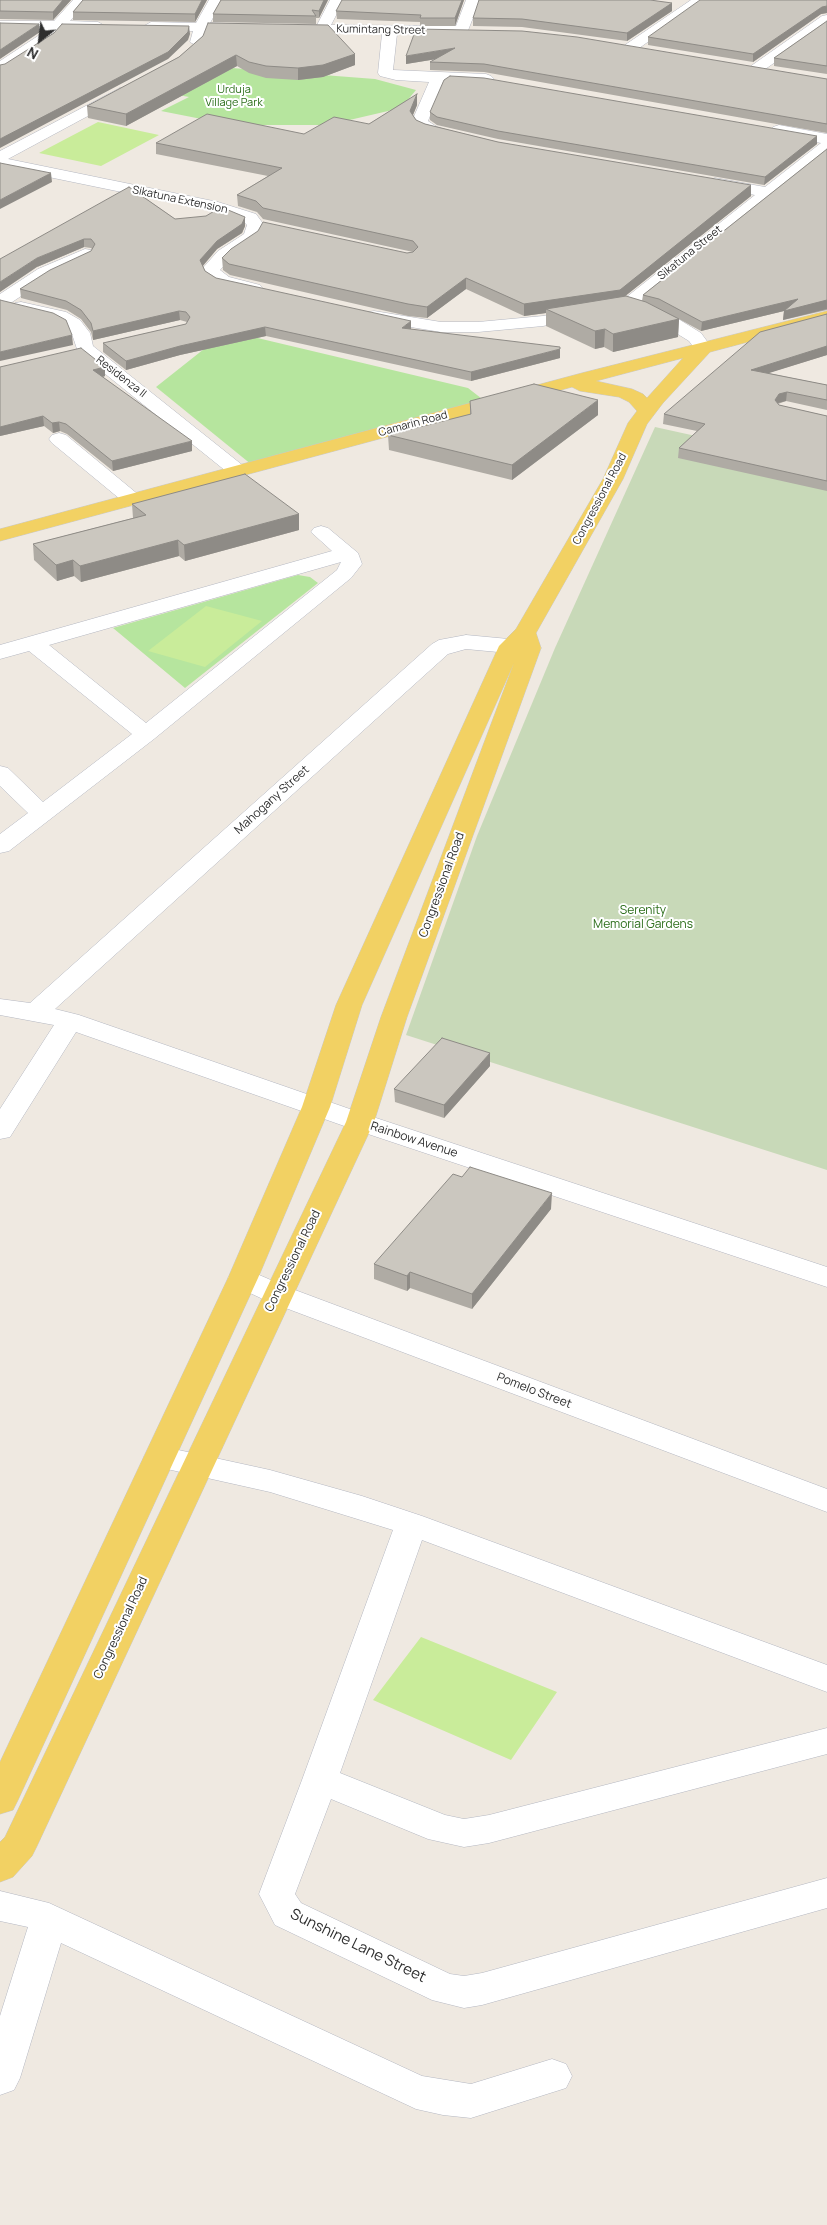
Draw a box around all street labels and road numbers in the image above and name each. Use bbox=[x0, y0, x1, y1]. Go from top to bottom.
street label: Kumintang Street bbox=[336, 23, 426, 37]
street label: Sikatuna Extension bbox=[131, 183, 229, 217]
street label: Sikatuna Street bbox=[655, 223, 725, 283]
street label: Residenza II bbox=[93, 353, 149, 401]
street label: Camarin Road bbox=[377, 408, 449, 440]
street label: Congressional Road bbox=[570, 451, 630, 547]
street label: Mahogany Street bbox=[232, 763, 312, 837]
street label: Congressional Road bbox=[416, 830, 468, 940]
street label: Rainbow Avenue bbox=[369, 1119, 459, 1161]
street label: Congressional Road bbox=[262, 1208, 324, 1314]
street label: Pomelo Street bbox=[495, 1370, 573, 1412]
street label: Congressional Road bbox=[91, 1575, 151, 1681]
street label: Sunshine Lane Street bbox=[287, 1905, 429, 1987]

